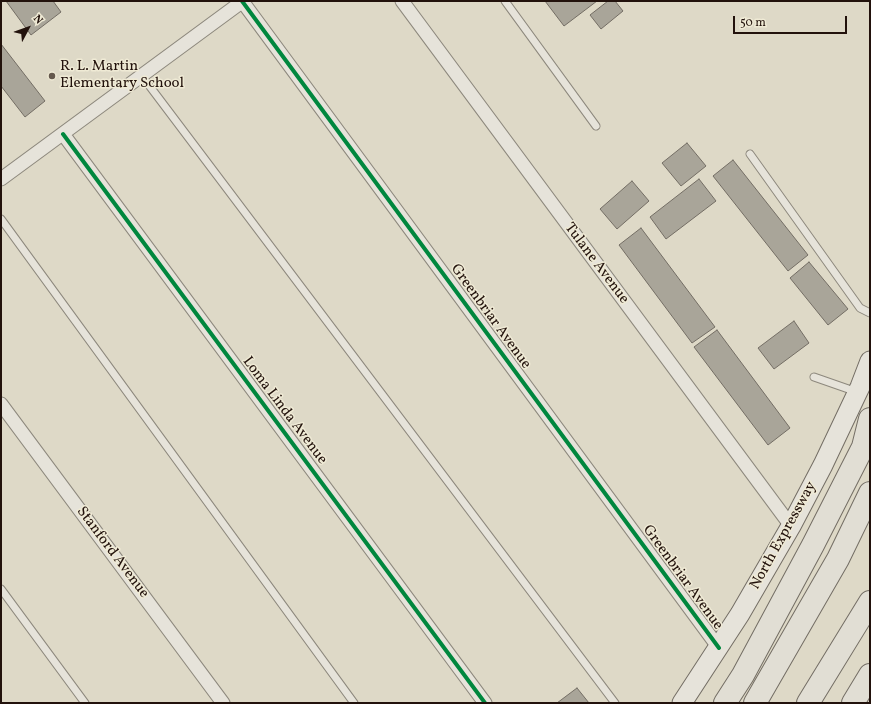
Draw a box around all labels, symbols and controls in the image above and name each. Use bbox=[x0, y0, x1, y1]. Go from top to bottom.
north arrow bbox=[8, 8, 48, 48]
scale bar bbox=[735, 8, 849, 34]
text: N bbox=[29, 12, 46, 28]
text: 50 m bbox=[740, 15, 766, 31]
place label: R. L. Martin Elementary School bbox=[60, 58, 184, 93]
marker: R. L. Martin Elementary School bbox=[47, 71, 57, 81]
street label: Tulane Avenue bbox=[560, 220, 632, 308]
street label: Greenbriar Avenue bbox=[446, 261, 534, 373]
street label: Loma Linda Avenue bbox=[238, 354, 330, 468]
street label: North Expressway bbox=[747, 479, 821, 593]
street label: Stanford Avenue bbox=[72, 504, 152, 602]
street label: Greenbriar Avenue bbox=[638, 522, 726, 634]

